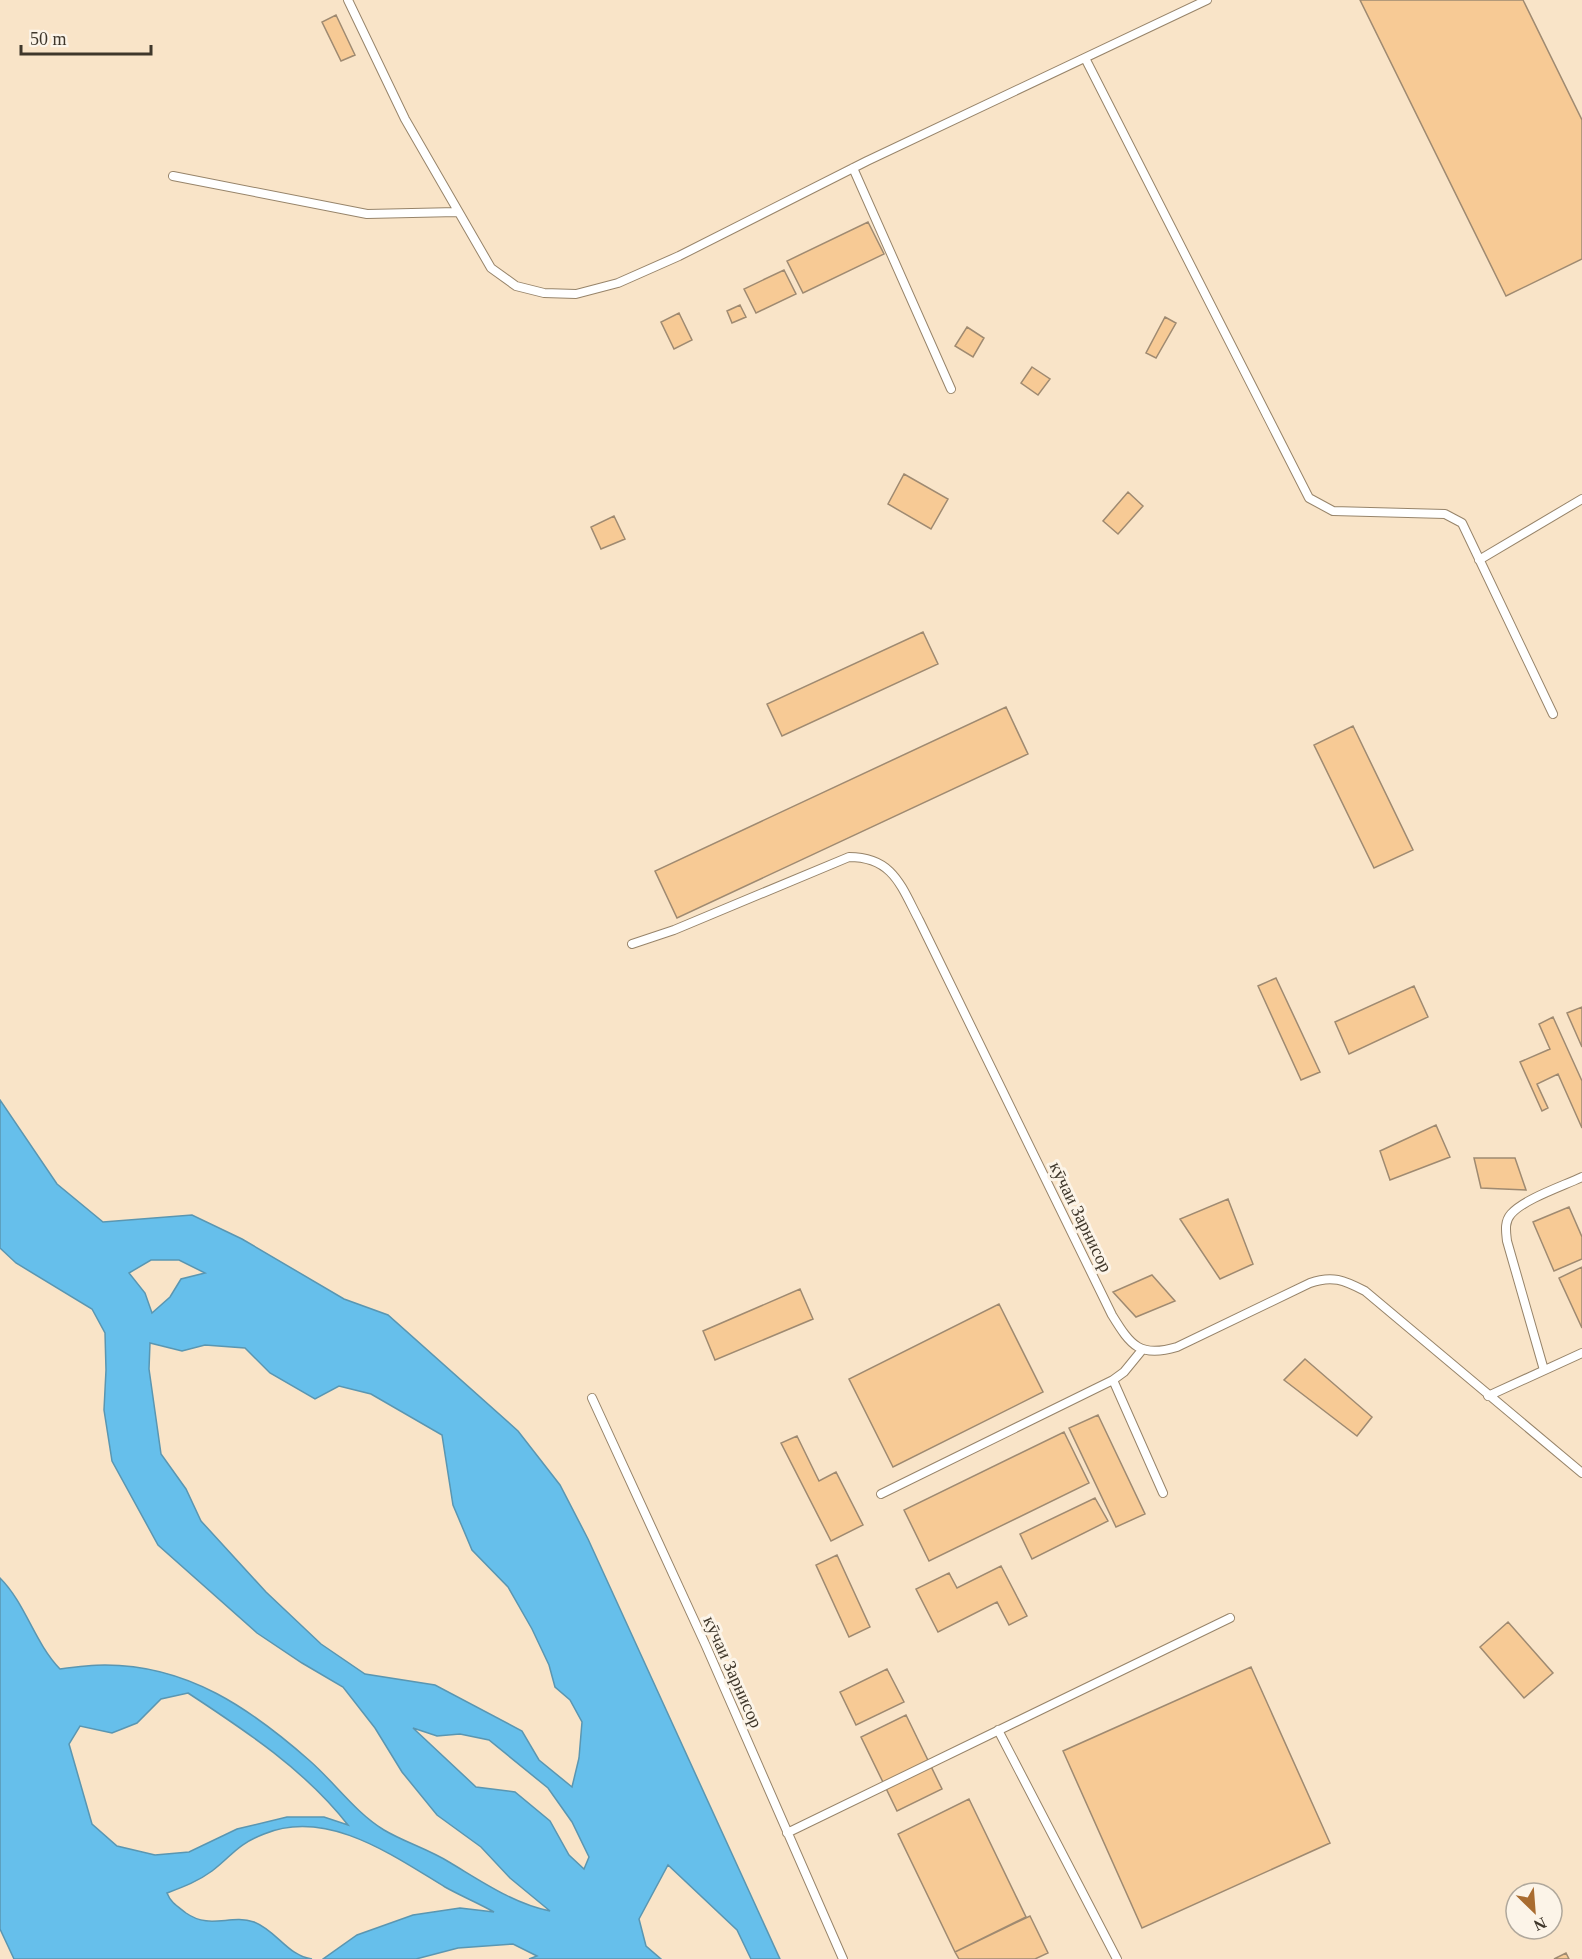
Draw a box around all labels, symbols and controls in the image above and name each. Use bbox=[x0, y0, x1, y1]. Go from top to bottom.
scale bar bbox=[21, 18, 152, 56]
text: 50 m bbox=[30, 29, 67, 49]
street label: кӯчаи Зарнисор bbox=[1046, 1159, 1116, 1275]
street label: кӯчаи Зарнисор bbox=[699, 1613, 767, 1731]
north arrow bbox=[1504, 1881, 1564, 1941]
text: N bbox=[1531, 1914, 1549, 1934]

